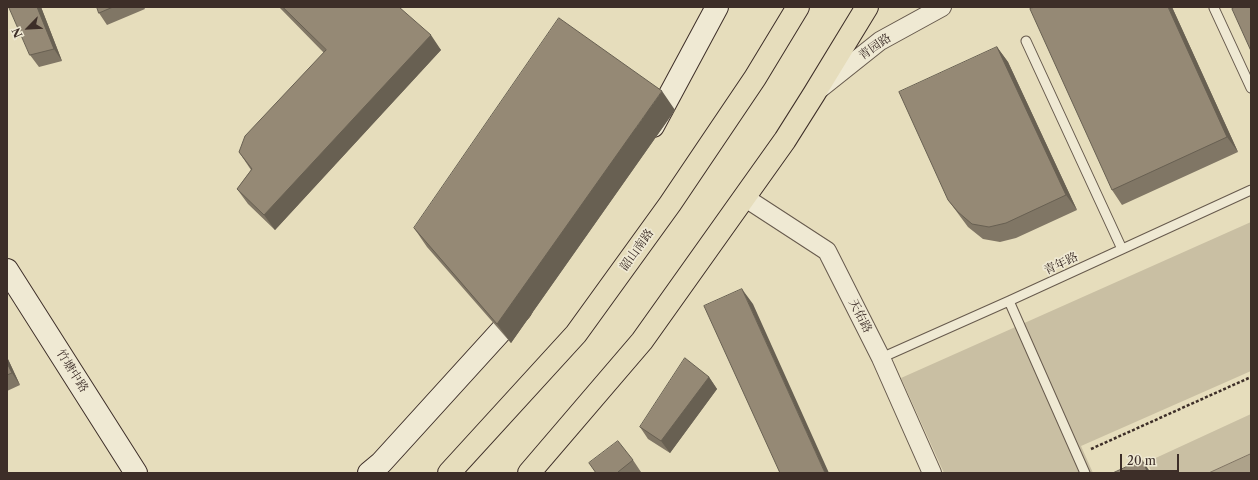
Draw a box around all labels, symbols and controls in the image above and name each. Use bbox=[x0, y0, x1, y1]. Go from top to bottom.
north arrow bbox=[8, 8, 48, 48]
text: N bbox=[9, 26, 25, 40]
street label: 青园路 bbox=[856, 31, 894, 63]
street label: 韶山南路 bbox=[617, 226, 657, 274]
street label: 青年路 bbox=[1042, 250, 1080, 278]
street label: 天佑路 bbox=[845, 297, 875, 335]
street label: 竹塘中路 bbox=[53, 347, 91, 395]
scale bar bbox=[1122, 446, 1181, 472]
text: 20 m bbox=[1127, 453, 1156, 468]

